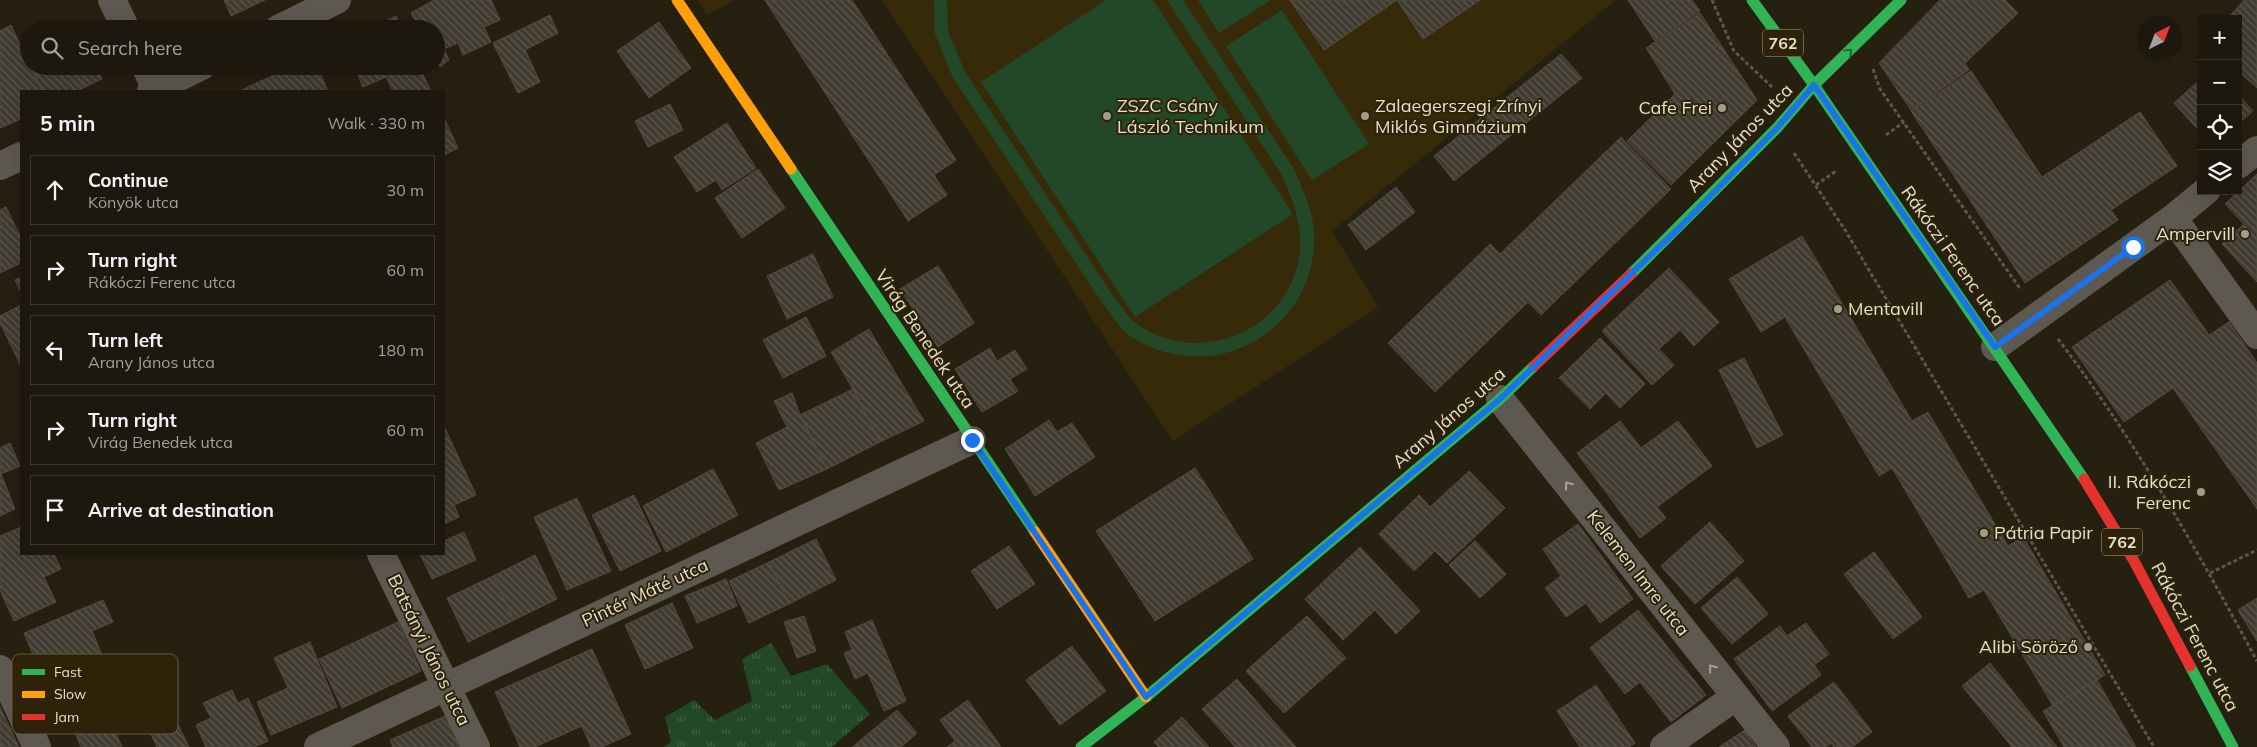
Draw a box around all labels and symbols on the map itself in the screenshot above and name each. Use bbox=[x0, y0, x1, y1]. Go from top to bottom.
north arrow bbox=[2137, 15, 2182, 60]
road number: 762 bbox=[1763, 29, 1803, 56]
one-way arrow bbox=[1843, 48, 1852, 57]
street label: Arany János utca bbox=[1682, 78, 1797, 197]
place label: ZSZC Csány László Technikum bbox=[1117, 94, 1264, 138]
place label: Zalaegerszegi Zrínyi Miklós Gimnázium bbox=[1375, 94, 1542, 138]
place label: Cafe Frei bbox=[1638, 96, 1712, 119]
marker: Cafe Frei bbox=[1716, 102, 1728, 114]
marker: ZSZC Csány László Technikum bbox=[1101, 110, 1113, 122]
marker: Zalaegerszegi Zrínyi Miklós Gimnázium bbox=[1359, 110, 1371, 122]
street label: Rákóczi Ferenc utca bbox=[1896, 181, 2010, 330]
place label: Ampervill bbox=[2156, 222, 2235, 245]
marker: Ampervill bbox=[2239, 228, 2251, 240]
route start bbox=[2122, 236, 2145, 259]
street label: Virág Benedek utca bbox=[870, 265, 980, 413]
place label: Mentavill bbox=[1848, 297, 1923, 320]
marker: Mentavill bbox=[1832, 303, 1844, 315]
street label: Arany János utca bbox=[1387, 362, 1510, 473]
route end bbox=[961, 429, 984, 452]
place label: II. Rákóczi Ferenc bbox=[2108, 470, 2191, 514]
one-way arrow bbox=[1565, 482, 1574, 491]
marker: II. Rákóczi Ferenc bbox=[2195, 486, 2207, 498]
street label: Kelemen Imre utca bbox=[1582, 505, 1695, 640]
place label: Pátria Papir bbox=[1994, 521, 2093, 544]
marker: Pátria Papir bbox=[1978, 527, 1990, 539]
road number: 762 bbox=[2102, 528, 2142, 556]
street label: Pintér Máté utca bbox=[578, 553, 712, 632]
street label: Rákóczi Ferenc utca bbox=[2146, 558, 2245, 715]
street label: Batsányi János utca bbox=[383, 570, 476, 729]
place label: Alibi Söröző bbox=[1979, 635, 2078, 658]
marker: Alibi Söröző bbox=[2082, 641, 2094, 653]
legend bbox=[12, 654, 178, 734]
text: Fast bbox=[54, 663, 82, 681]
one-way arrow bbox=[1710, 665, 1718, 674]
text: Slow bbox=[54, 685, 86, 703]
text: Jam bbox=[54, 708, 79, 726]

